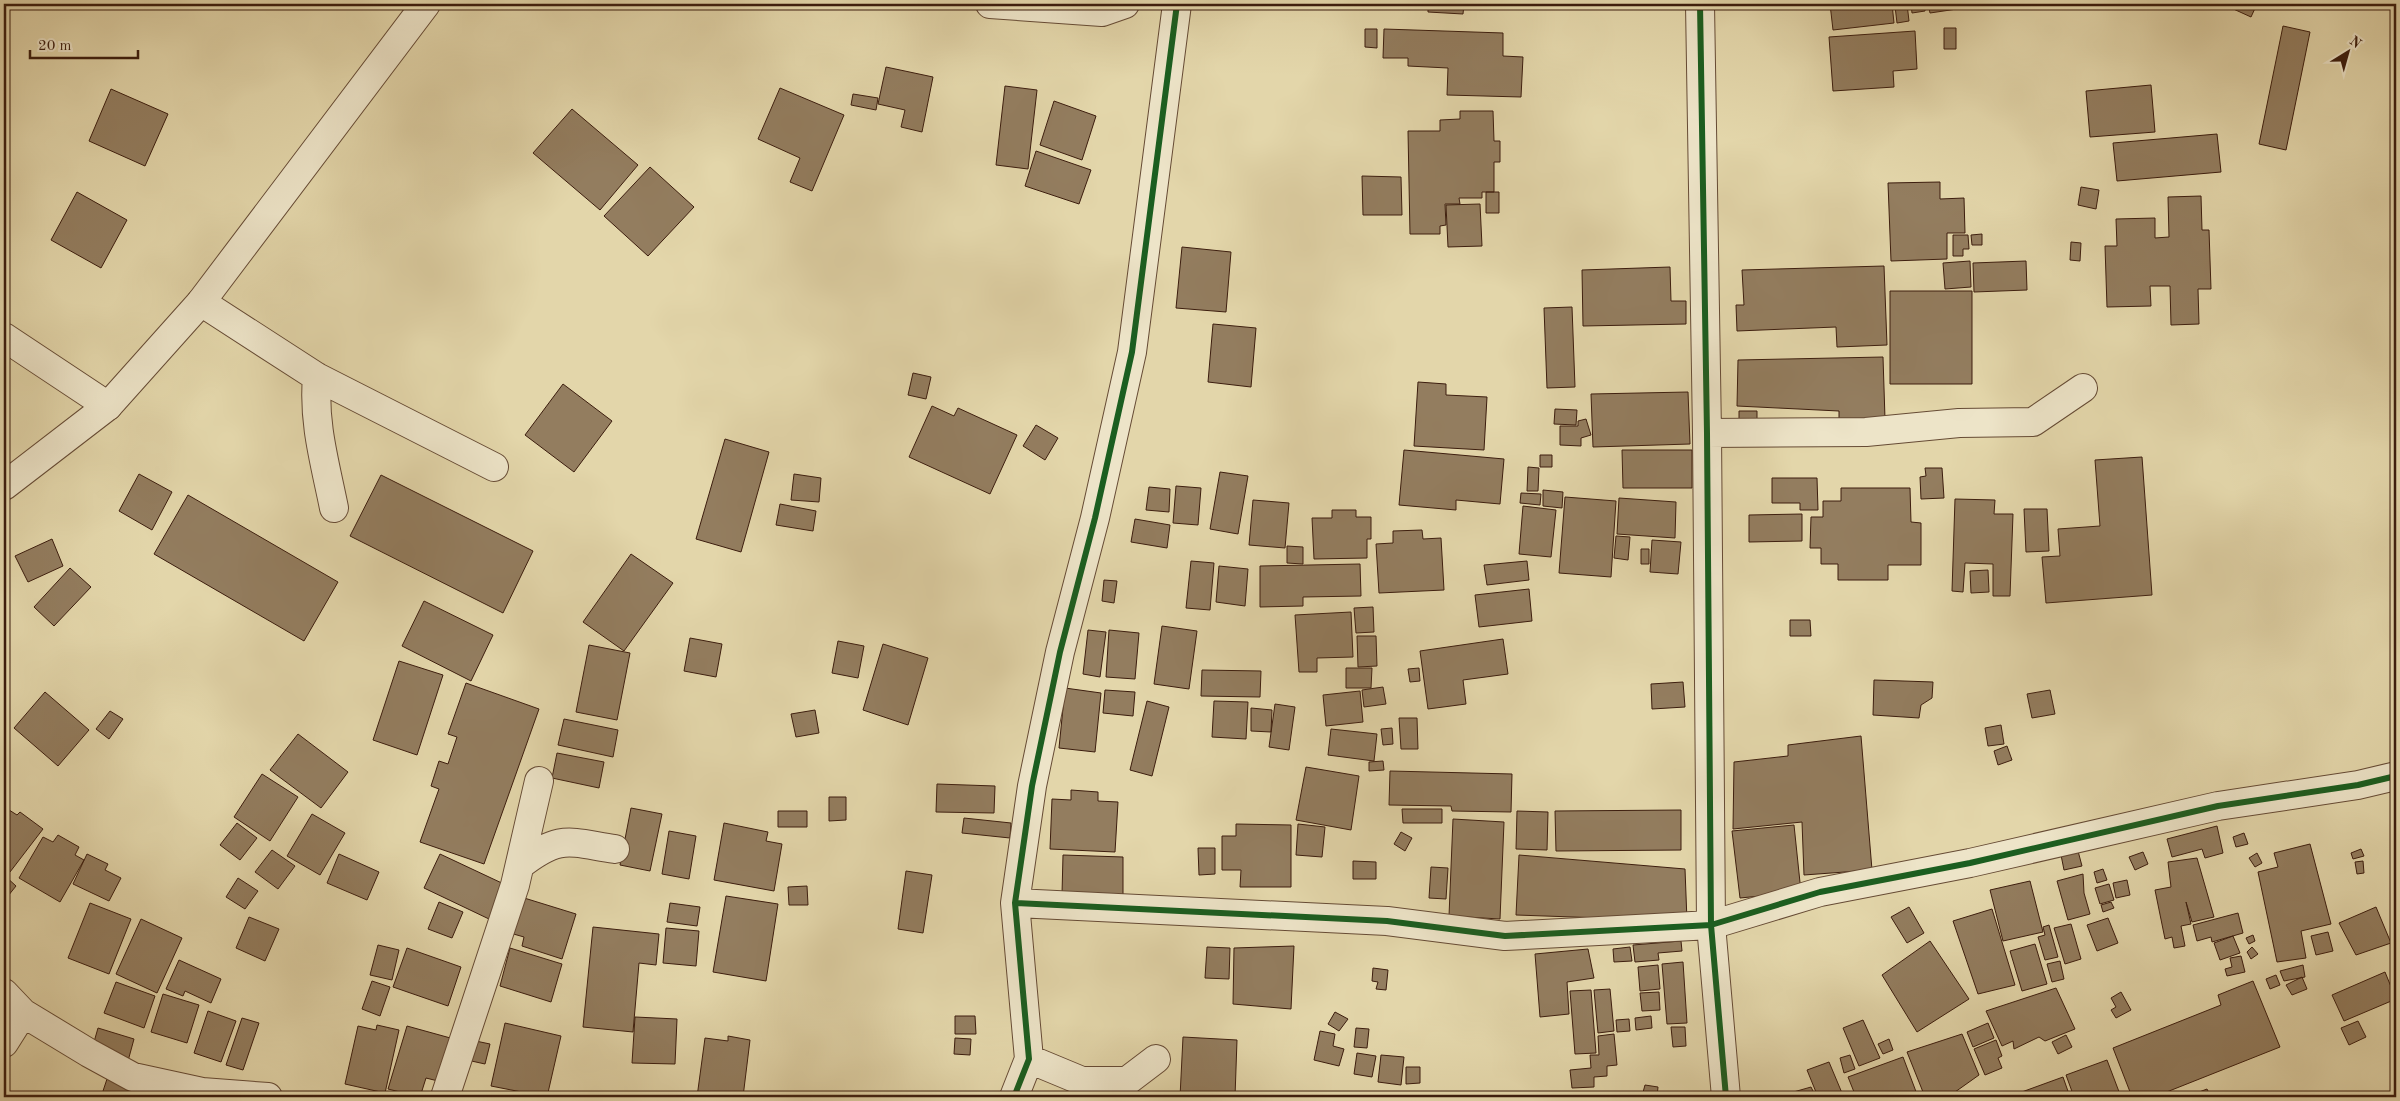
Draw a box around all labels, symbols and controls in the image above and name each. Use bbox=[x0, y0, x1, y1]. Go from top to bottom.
scale bar bbox=[30, 28, 138, 60]
north arrow bbox=[2322, 28, 2372, 78]
text: N bbox=[2347, 34, 2364, 51]
text: 20 m bbox=[38, 39, 72, 54]

